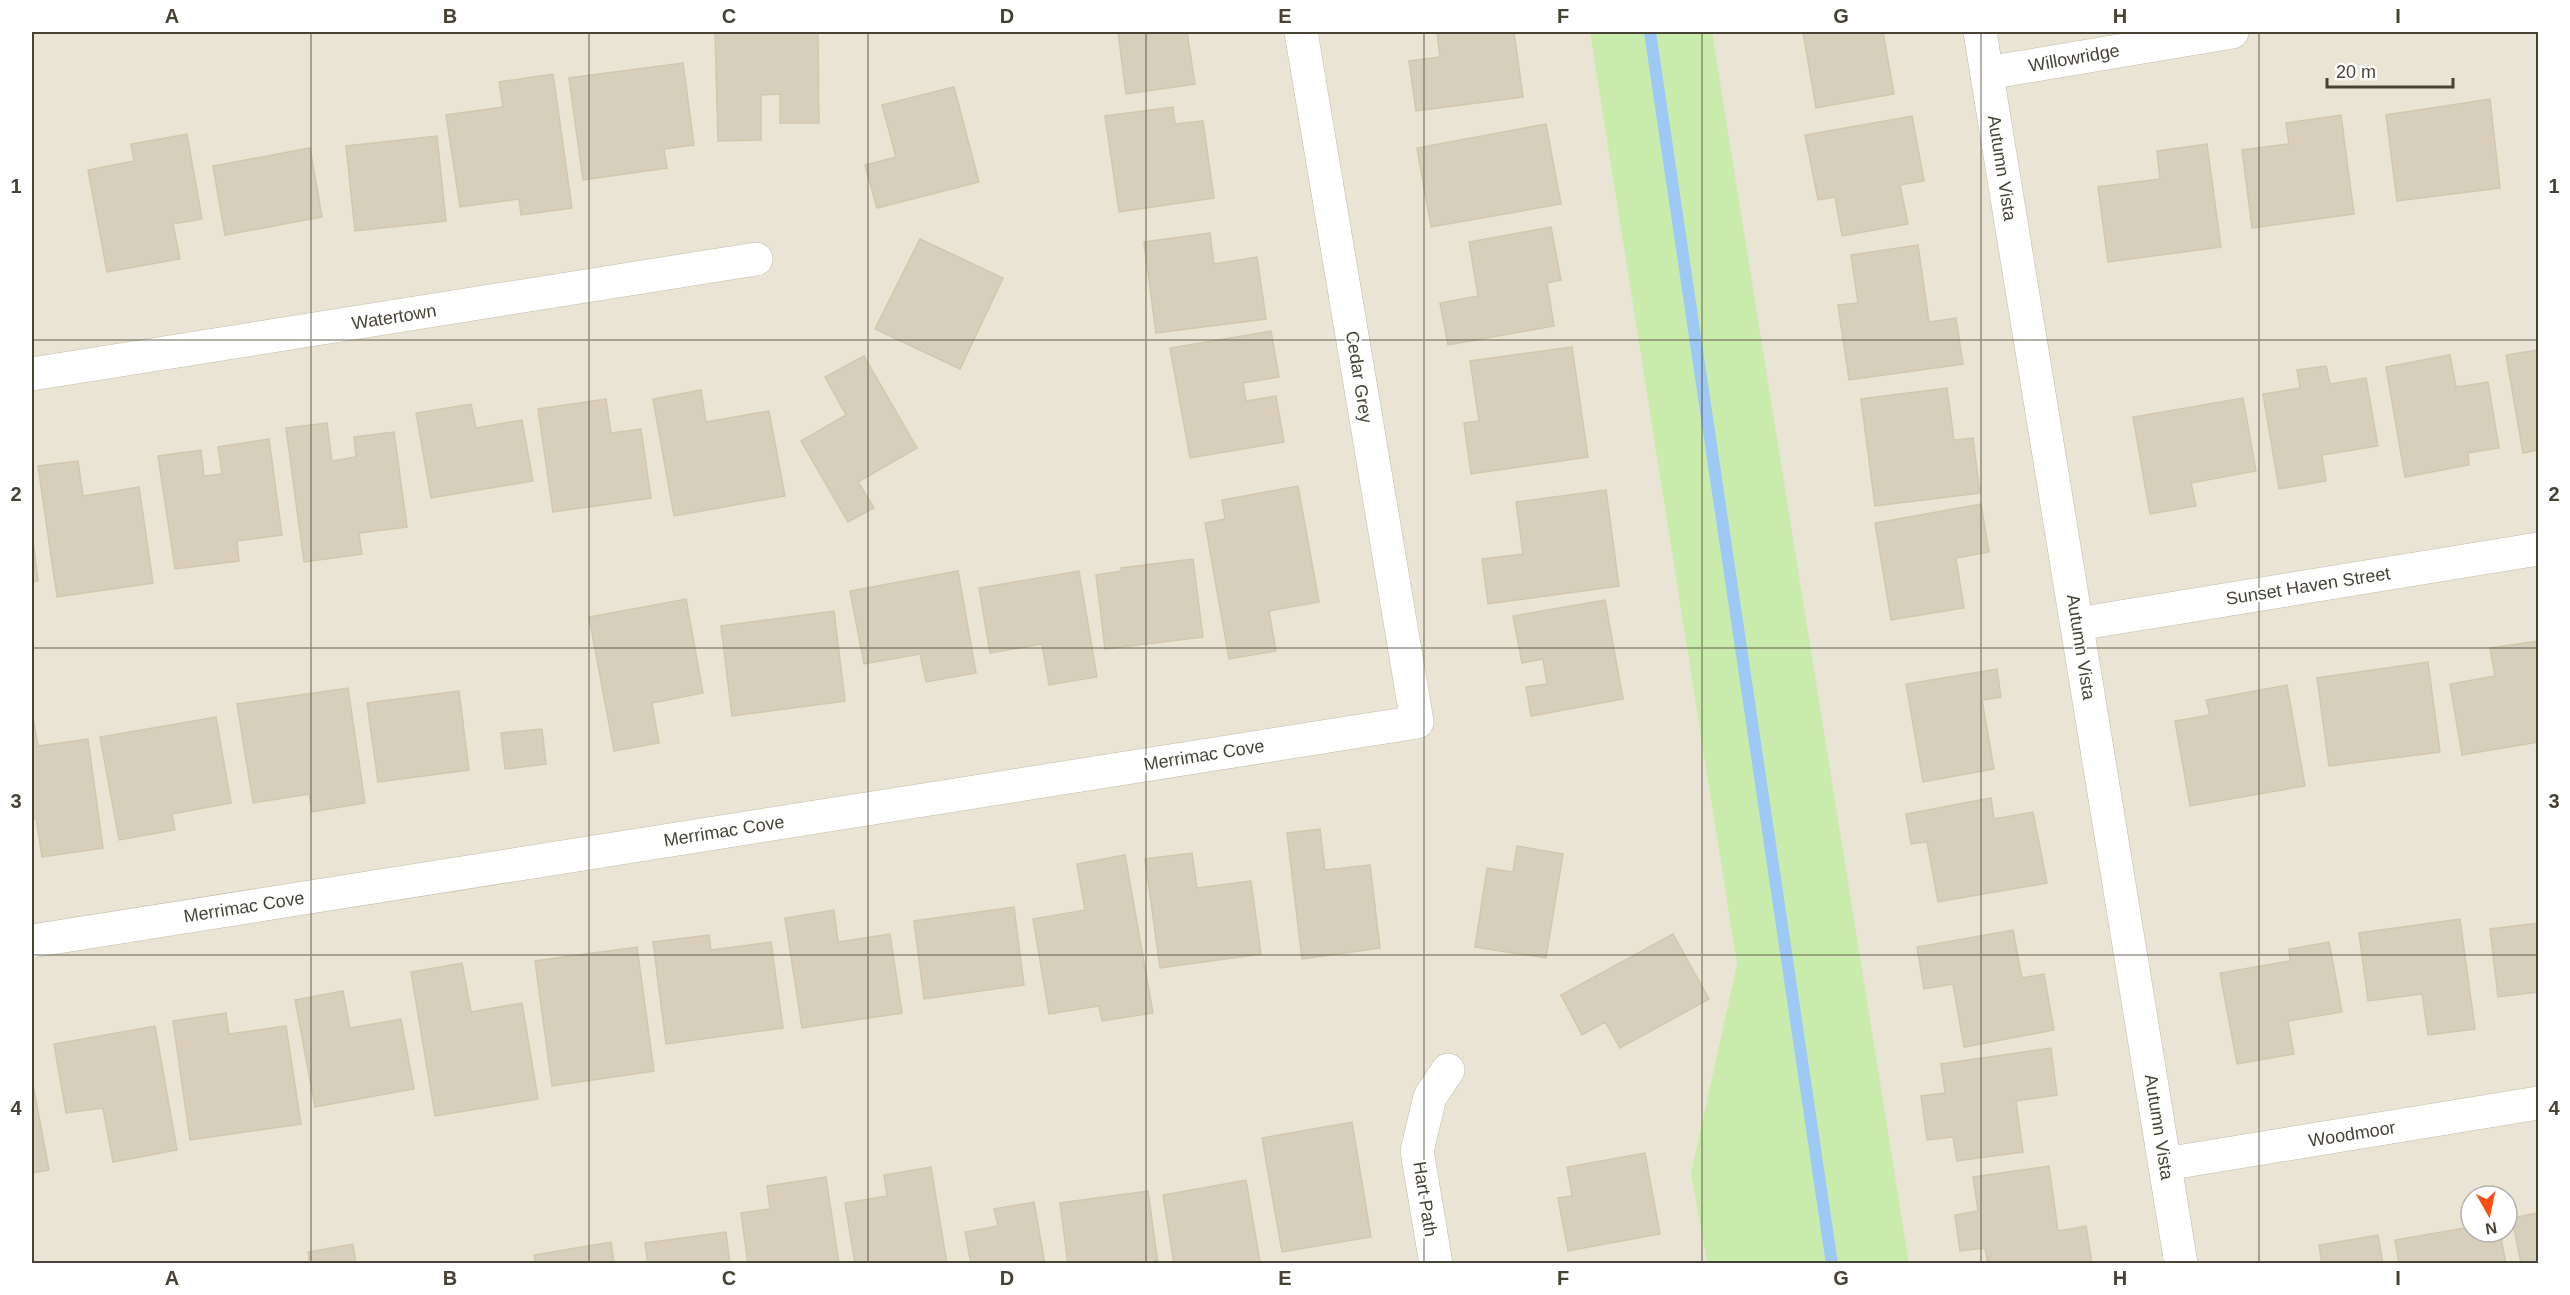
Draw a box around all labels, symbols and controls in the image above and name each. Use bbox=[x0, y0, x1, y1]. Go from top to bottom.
text: A bbox=[165, 5, 179, 27]
text: B bbox=[443, 5, 457, 27]
text: C bbox=[722, 5, 736, 27]
text: D bbox=[1000, 5, 1014, 27]
text: E bbox=[1278, 5, 1292, 27]
text: F bbox=[1557, 5, 1569, 27]
text: G bbox=[1833, 5, 1849, 27]
text: H bbox=[2113, 5, 2127, 27]
text: I bbox=[2395, 5, 2401, 27]
street label: Willowridge bbox=[2027, 40, 2121, 76]
scale bar bbox=[2327, 51, 2453, 89]
text: 20 m bbox=[2336, 62, 2376, 82]
street label: Autumn Vista bbox=[1984, 114, 2020, 223]
text: 1 bbox=[10, 175, 22, 197]
text: 1 bbox=[2548, 175, 2560, 197]
street label: Watertown bbox=[350, 300, 438, 334]
street label: Cedar Grey bbox=[1342, 329, 1376, 425]
text: 2 bbox=[10, 483, 22, 505]
text: 2 bbox=[2548, 483, 2560, 505]
street label: Sunset Haven Street bbox=[2224, 563, 2392, 609]
street label: Autumn Vista bbox=[2063, 593, 2099, 702]
street label: Merrimac Cove bbox=[1142, 736, 1266, 774]
text: 3 bbox=[10, 790, 22, 812]
text: 3 bbox=[2548, 790, 2560, 812]
street label: Merrimac Cove bbox=[662, 812, 786, 850]
street label: Merrimac Cove bbox=[182, 888, 306, 926]
street label: Autumn Vista bbox=[2141, 1073, 2177, 1182]
text: 4 bbox=[10, 1097, 22, 1119]
text: 4 bbox=[2548, 1097, 2560, 1119]
street label: Woodmoor bbox=[2307, 1117, 2397, 1151]
street label: Hart Path bbox=[1409, 1160, 1441, 1238]
north arrow bbox=[2459, 1184, 2519, 1244]
text: N bbox=[2484, 1219, 2498, 1238]
text: A bbox=[165, 1267, 179, 1289]
text: B bbox=[443, 1267, 457, 1289]
text: C bbox=[722, 1267, 736, 1289]
text: D bbox=[1000, 1267, 1014, 1289]
text: E bbox=[1278, 1267, 1292, 1289]
text: F bbox=[1557, 1267, 1569, 1289]
text: G bbox=[1833, 1267, 1849, 1289]
text: H bbox=[2113, 1267, 2127, 1289]
text: I bbox=[2395, 1267, 2401, 1289]

